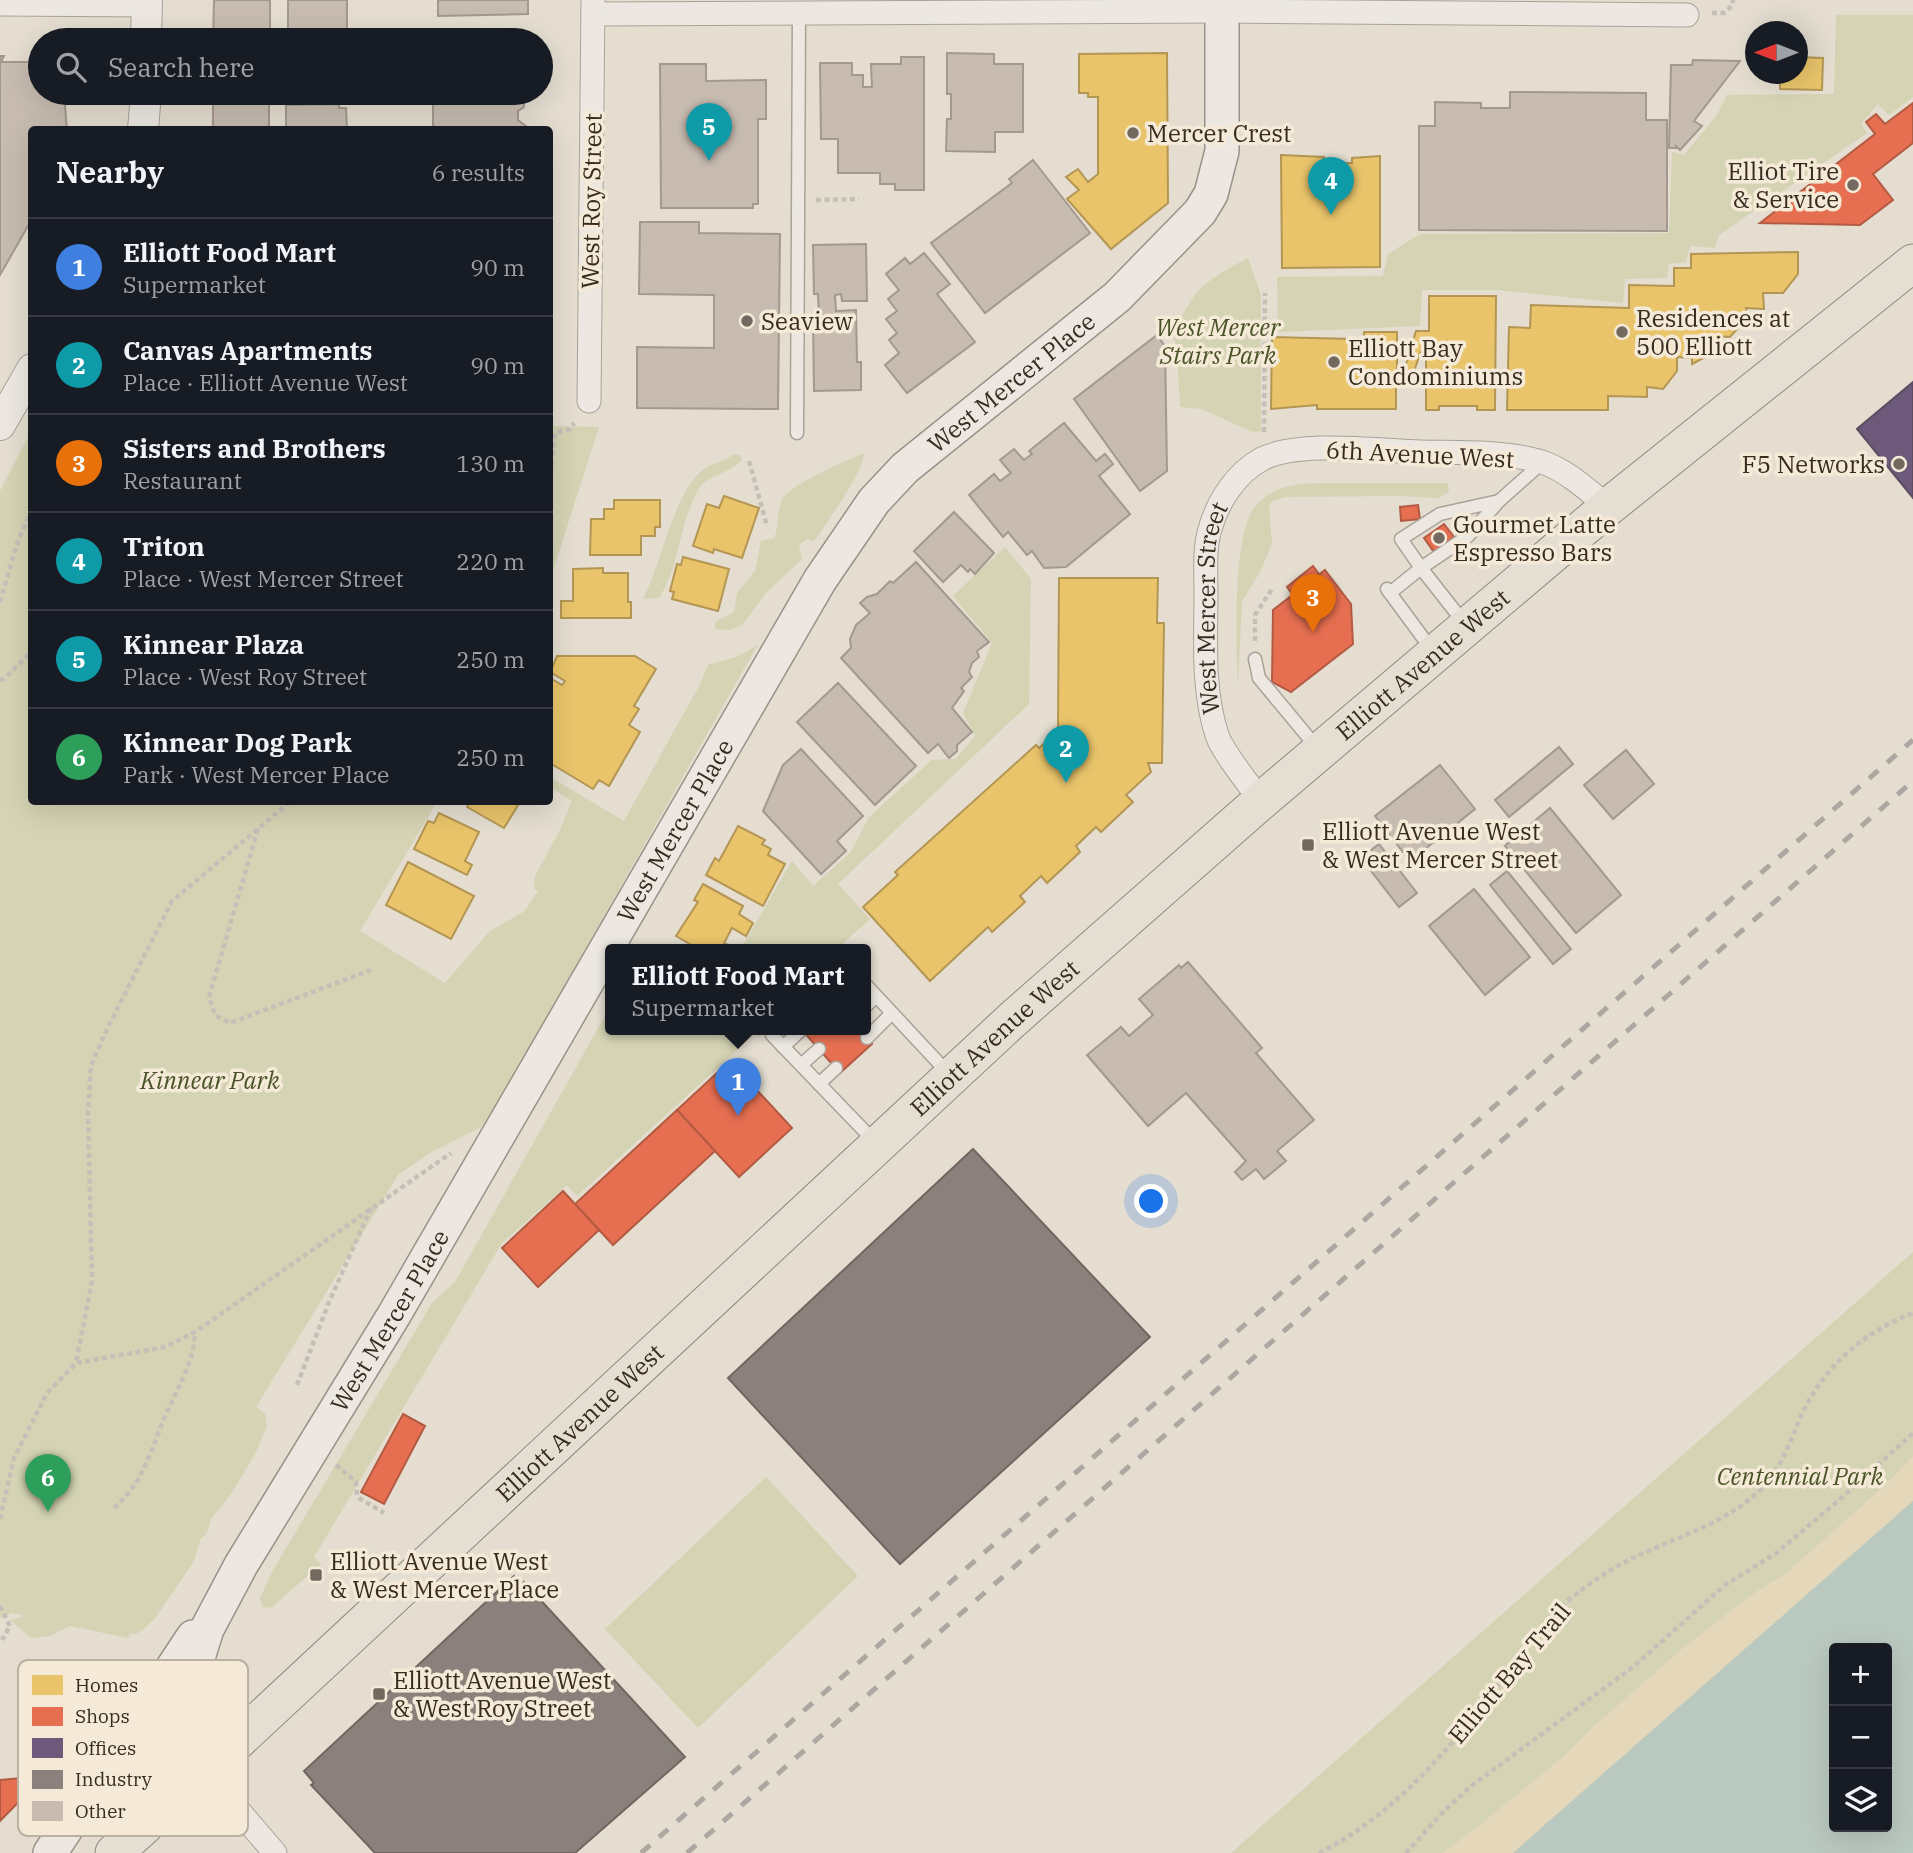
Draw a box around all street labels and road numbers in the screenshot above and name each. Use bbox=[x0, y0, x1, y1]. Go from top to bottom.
street label: West Roy Street bbox=[573, 113, 609, 289]
street label: West Mercer Place bbox=[921, 305, 1102, 460]
street label: 6th Avenue West bbox=[1325, 433, 1515, 475]
street label: West Mercer Street bbox=[1190, 496, 1235, 717]
street label: Elliott Avenue West bbox=[1329, 582, 1516, 747]
street label: West Mercer Place bbox=[609, 733, 740, 928]
street label: Elliott Avenue West bbox=[903, 952, 1086, 1123]
street label: West Mercer Place bbox=[323, 1224, 456, 1417]
street label: Elliott Avenue West bbox=[489, 1336, 670, 1509]
street label: Elliott Bay Trail bbox=[1441, 1596, 1577, 1750]

